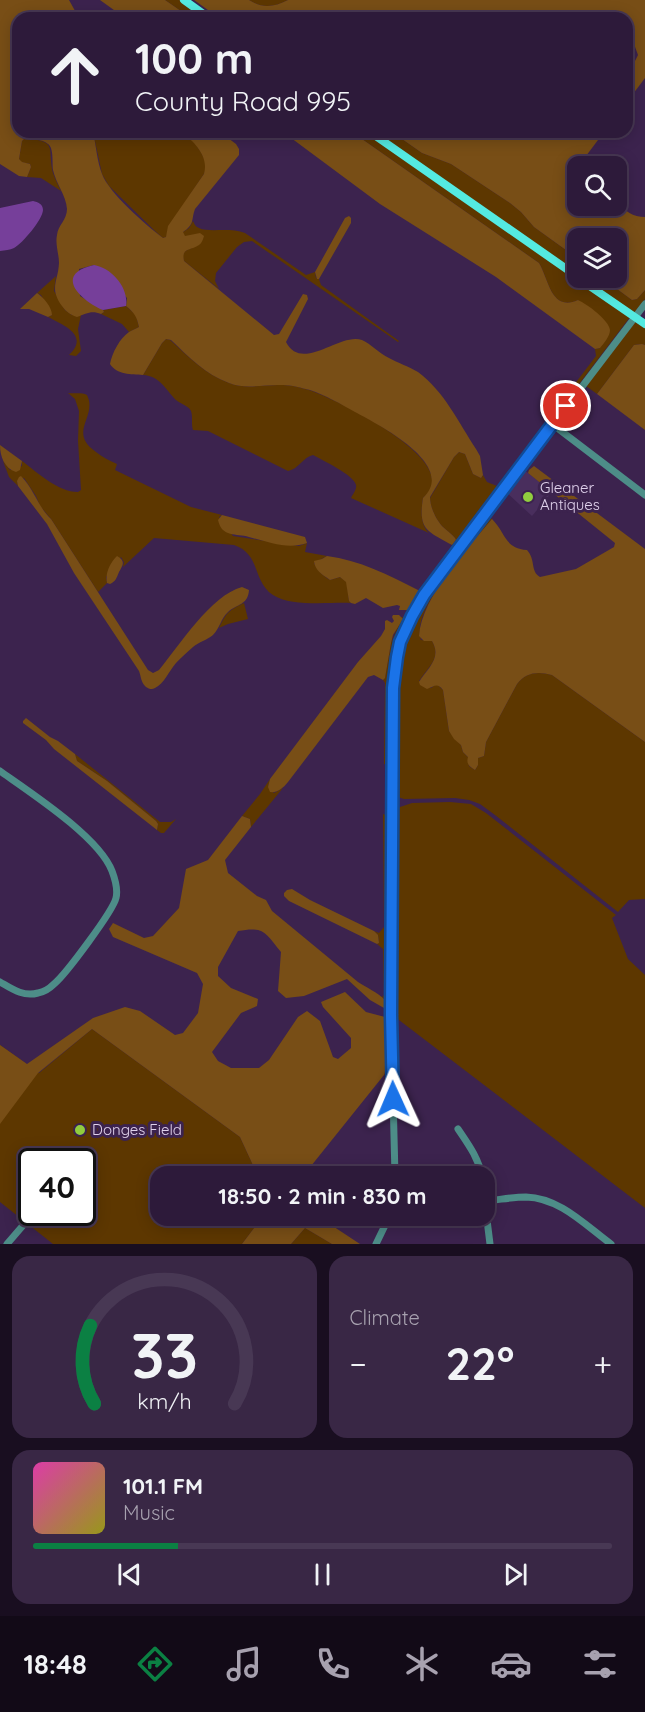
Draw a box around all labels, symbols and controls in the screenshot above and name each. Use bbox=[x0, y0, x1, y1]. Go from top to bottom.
text: 100 m bbox=[135, 32, 253, 85]
icon: ahead bbox=[36, 36, 114, 114]
text: County Road 995 bbox=[135, 84, 351, 118]
map controls bbox=[567, 156, 627, 288]
button: search bbox=[567, 156, 627, 216]
button: layers bbox=[567, 228, 627, 288]
pin bbox=[540, 380, 591, 431]
icon: arrive bbox=[549, 389, 582, 422]
place label: Gleaner Antiques bbox=[540, 478, 600, 514]
marker: Gleaner Antiques bbox=[521, 490, 535, 504]
position arrow bbox=[361, 1067, 425, 1131]
place label: Donges Field bbox=[92, 1120, 182, 1139]
marker: Donges Field bbox=[73, 1123, 87, 1137]
speed limit sign: 40 bbox=[18, 1148, 96, 1226]
text: 18:50 · 2 min · 830 m bbox=[218, 1182, 427, 1210]
text: Climate bbox=[350, 1305, 420, 1330]
text: 33 bbox=[131, 1316, 198, 1394]
text: 22° bbox=[446, 1335, 514, 1391]
text: − bbox=[350, 1343, 367, 1384]
text: + bbox=[593, 1343, 612, 1384]
text: km/h bbox=[137, 1388, 191, 1414]
text: 101.1 FM bbox=[123, 1472, 203, 1500]
text: Music bbox=[123, 1500, 175, 1525]
icon: previous bbox=[113, 1558, 146, 1591]
icon: pause bbox=[306, 1558, 339, 1591]
icon: next bbox=[499, 1558, 532, 1591]
icon: directions bbox=[134, 1643, 176, 1685]
icon: music bbox=[223, 1643, 265, 1685]
icon: phone bbox=[312, 1643, 354, 1685]
icon: climate bbox=[401, 1643, 443, 1685]
icon: car bbox=[490, 1643, 532, 1685]
icon: filters bbox=[579, 1643, 621, 1685]
text: 18:48 bbox=[24, 1647, 87, 1681]

